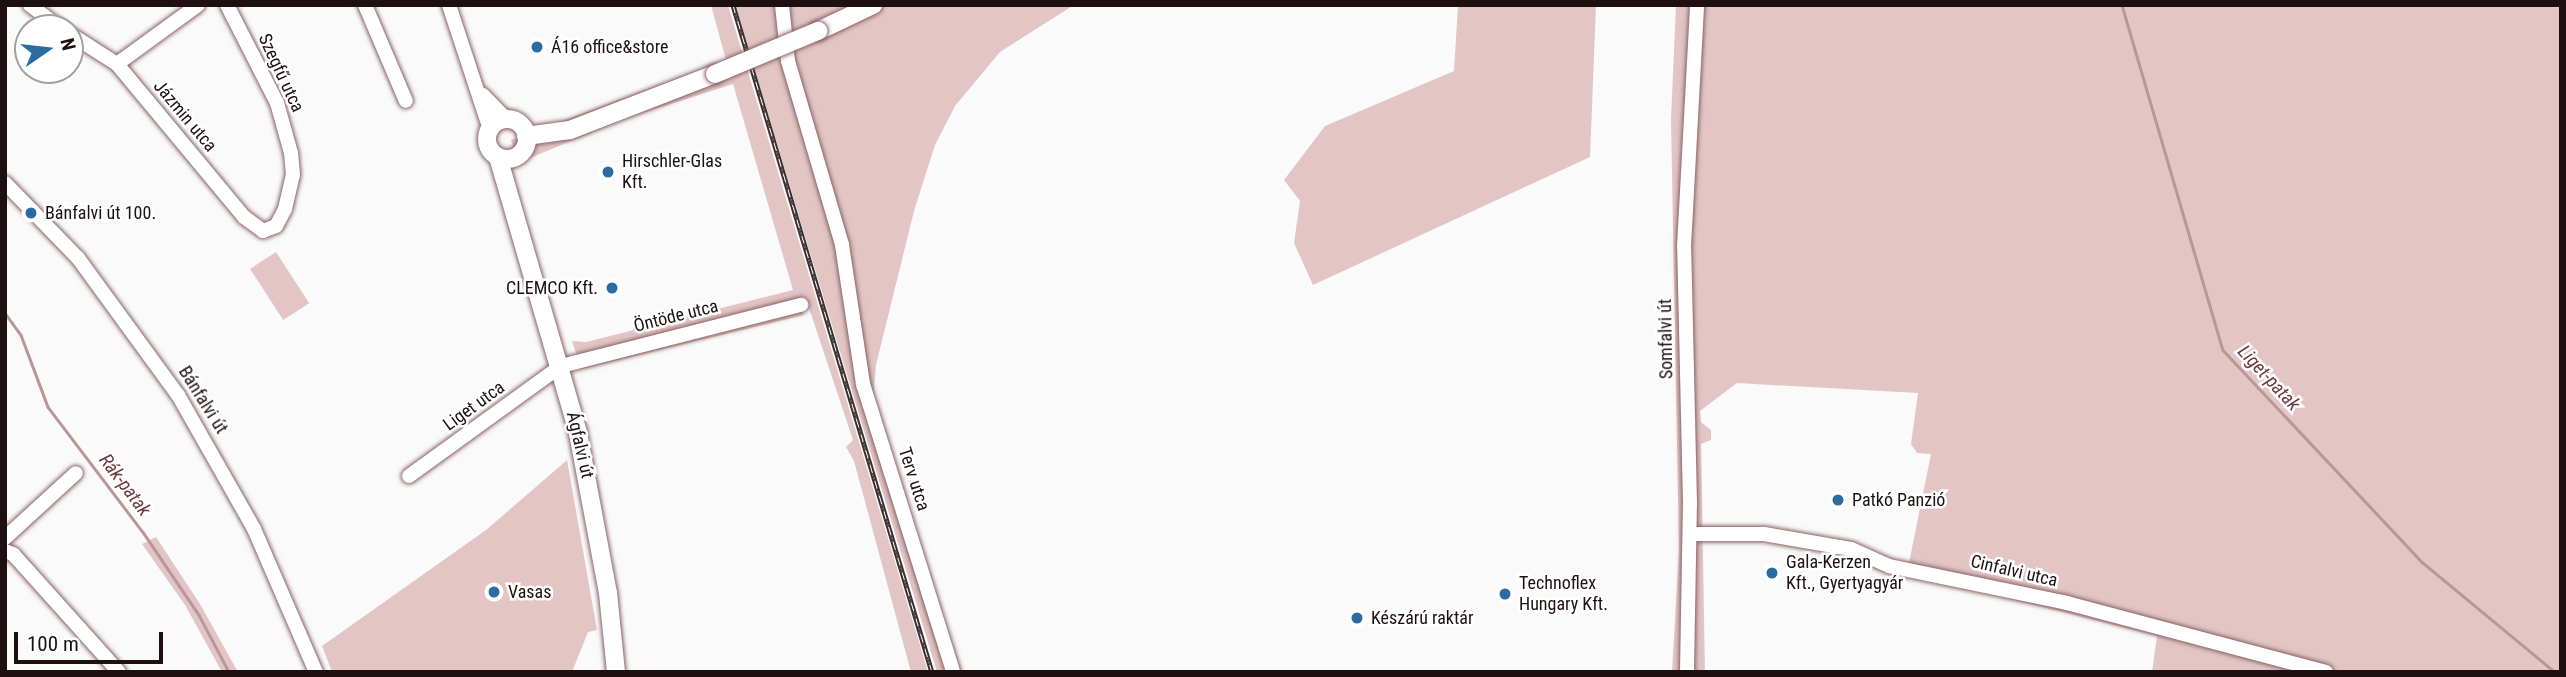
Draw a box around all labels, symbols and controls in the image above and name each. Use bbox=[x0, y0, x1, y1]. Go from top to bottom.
north arrow bbox=[14, 14, 84, 84]
street label: Szegfű utca bbox=[253, 30, 309, 116]
text: N bbox=[55, 36, 80, 53]
place label: Á16 office&store bbox=[551, 36, 668, 58]
marker: Á16 office&store bbox=[529, 39, 545, 55]
street label: Jázmin utca bbox=[149, 76, 221, 156]
place label: Hirschler-Glas Kft. bbox=[622, 151, 722, 194]
marker: Hirschler-Glas Kft. bbox=[600, 164, 616, 180]
place label: Bánfalvi út 100. bbox=[45, 202, 156, 224]
marker: Bánfalvi út 100. bbox=[23, 205, 39, 221]
place label: CLEMCO Kft. bbox=[506, 277, 598, 299]
marker: CLEMCO Kft. bbox=[604, 280, 620, 296]
street label: Öntöde utca bbox=[632, 295, 720, 337]
street label: Somfalvi út bbox=[1655, 299, 1677, 379]
water label: Liget-patak bbox=[2233, 341, 2305, 415]
street label: Bánfalvi út bbox=[174, 362, 232, 438]
street label: Liget utca bbox=[439, 377, 509, 435]
street label: Ágfalvi út bbox=[562, 410, 598, 480]
street label: Terv utca bbox=[894, 445, 934, 513]
water label: Rák-patak bbox=[94, 449, 156, 521]
place label: Patkó Panzió bbox=[1852, 489, 1945, 511]
marker: Patkó Panzió bbox=[1830, 492, 1846, 508]
street label: Cinfalvi utca bbox=[1968, 551, 2060, 591]
place label: Gala-Kerzen Kft., Gyertyagyár bbox=[1786, 552, 1903, 594]
marker: Gala-Kerzen Kft., Gyertyagyár bbox=[1764, 565, 1780, 581]
place label: Technoflex Hungary Kft. bbox=[1519, 573, 1608, 616]
place label: Vasas bbox=[508, 581, 551, 603]
marker: Vasas bbox=[486, 584, 502, 600]
marker: Technoflex Hungary Kft. bbox=[1497, 586, 1513, 602]
place label: Készárú raktár bbox=[1371, 607, 1473, 629]
marker: Készárú raktár bbox=[1349, 610, 1365, 626]
scale bar bbox=[18, 618, 166, 662]
text: 100 m bbox=[27, 632, 79, 656]

